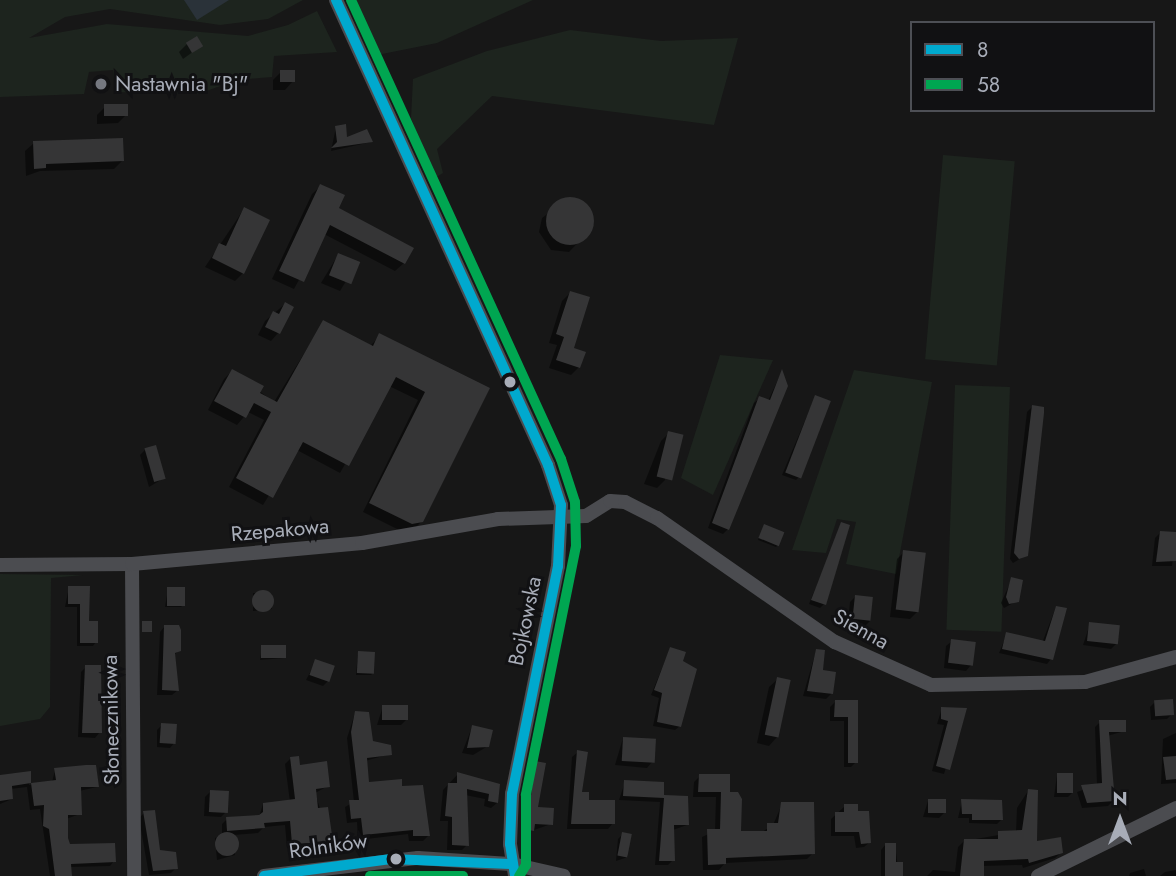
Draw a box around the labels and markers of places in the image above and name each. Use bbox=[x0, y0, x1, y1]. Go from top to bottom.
place label: Nastawnia "Bj" bbox=[115, 71, 249, 97]
marker: Nastawnia "Bj" bbox=[93, 76, 109, 92]
unlabelled marker bbox=[503, 375, 517, 389]
unlabelled marker bbox=[389, 852, 403, 866]

